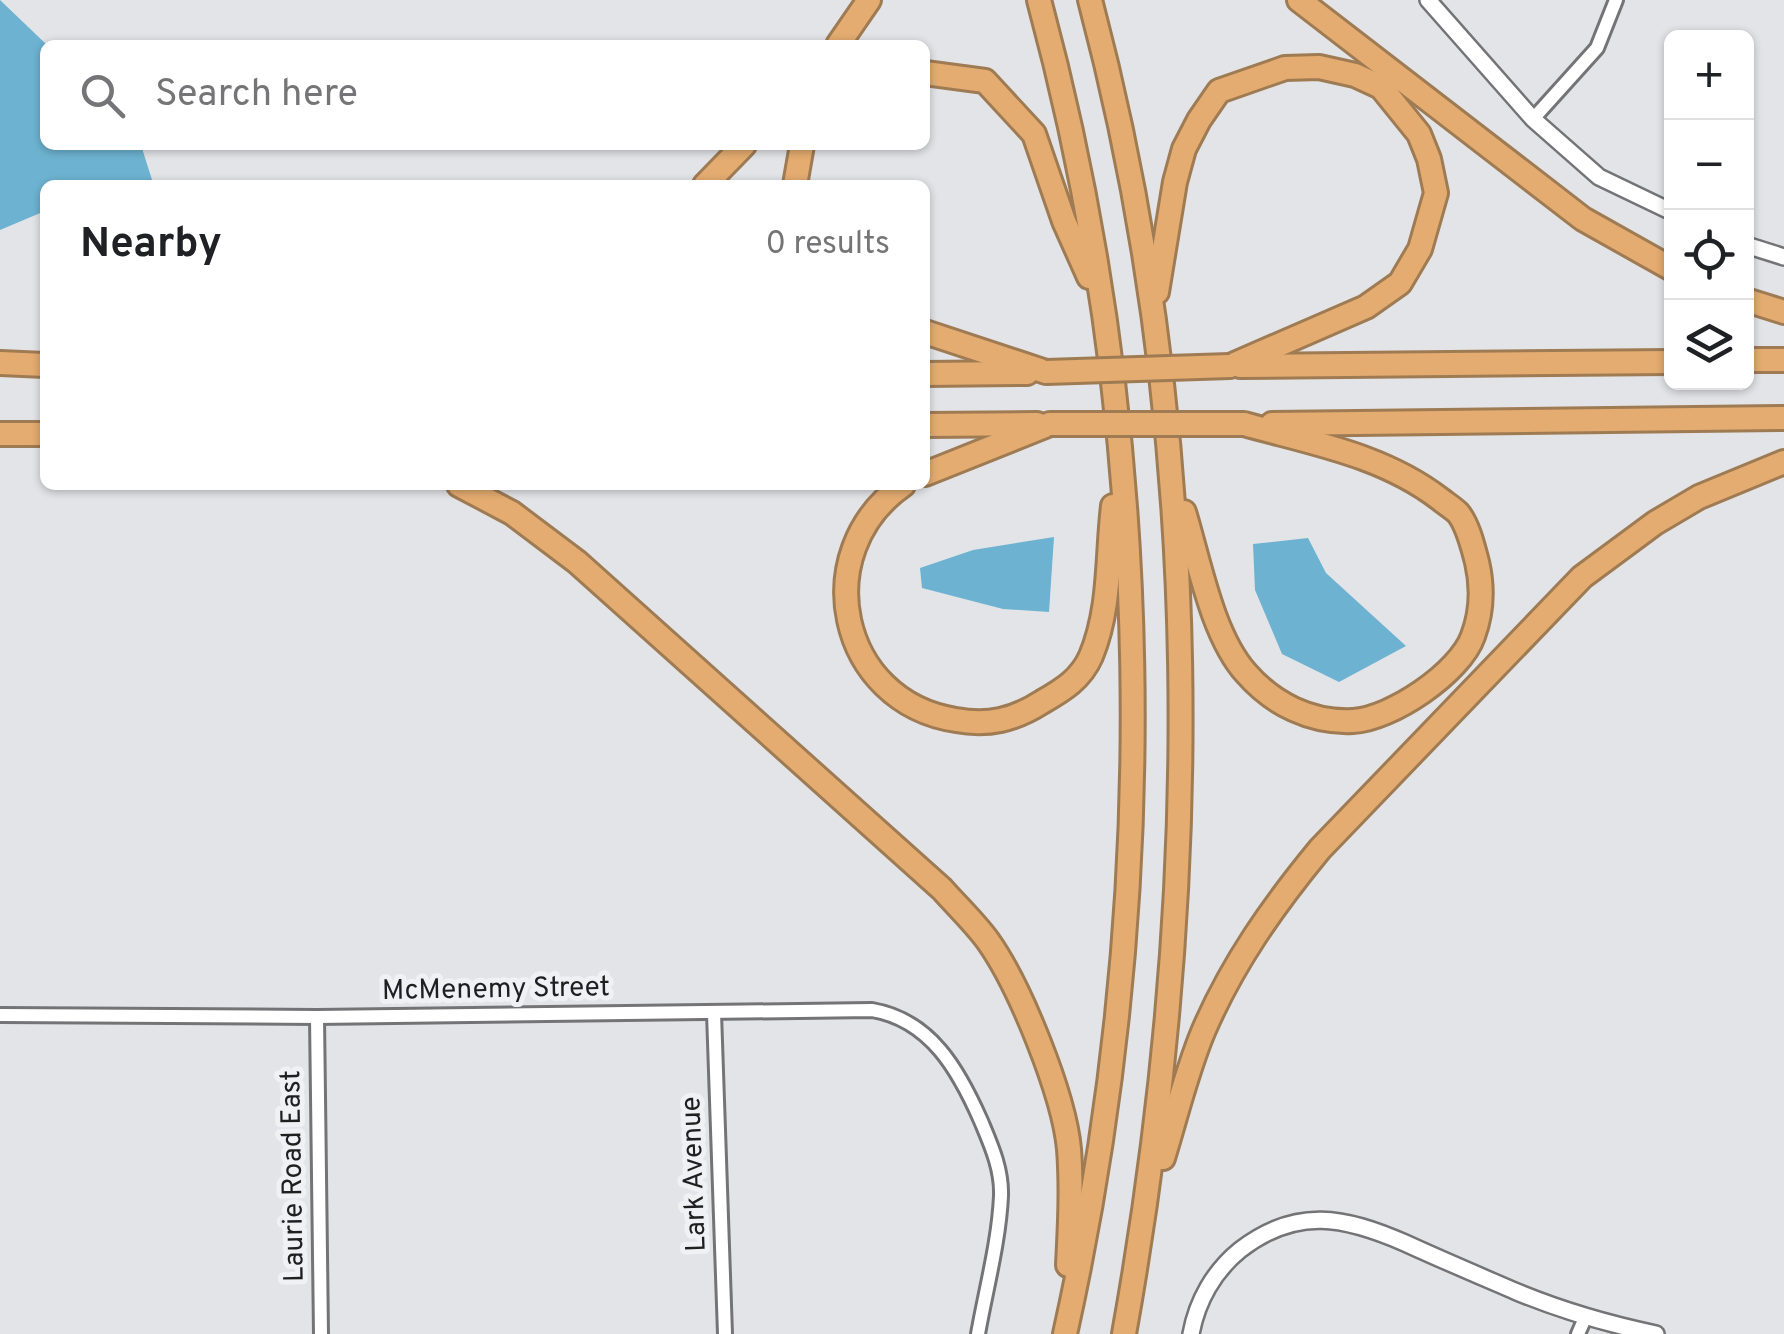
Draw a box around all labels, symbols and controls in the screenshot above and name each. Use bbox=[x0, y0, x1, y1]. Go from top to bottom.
map controls bbox=[1664, 30, 1754, 390]
button: + bbox=[1664, 30, 1754, 120]
search box bbox=[40, 40, 930, 150]
icon: search bbox=[75, 68, 130, 123]
text: Search here bbox=[155, 71, 358, 120]
button: − bbox=[1664, 120, 1754, 210]
button: locate bbox=[1664, 210, 1754, 300]
text: Nearby bbox=[80, 219, 222, 272]
text: 0 results bbox=[765, 225, 890, 265]
button: layers bbox=[1664, 300, 1754, 390]
street label: McMenemy Street bbox=[382, 970, 610, 1010]
street label: Laurie Road East bbox=[274, 1070, 314, 1282]
street label: Lark Avenue bbox=[674, 1096, 716, 1252]

